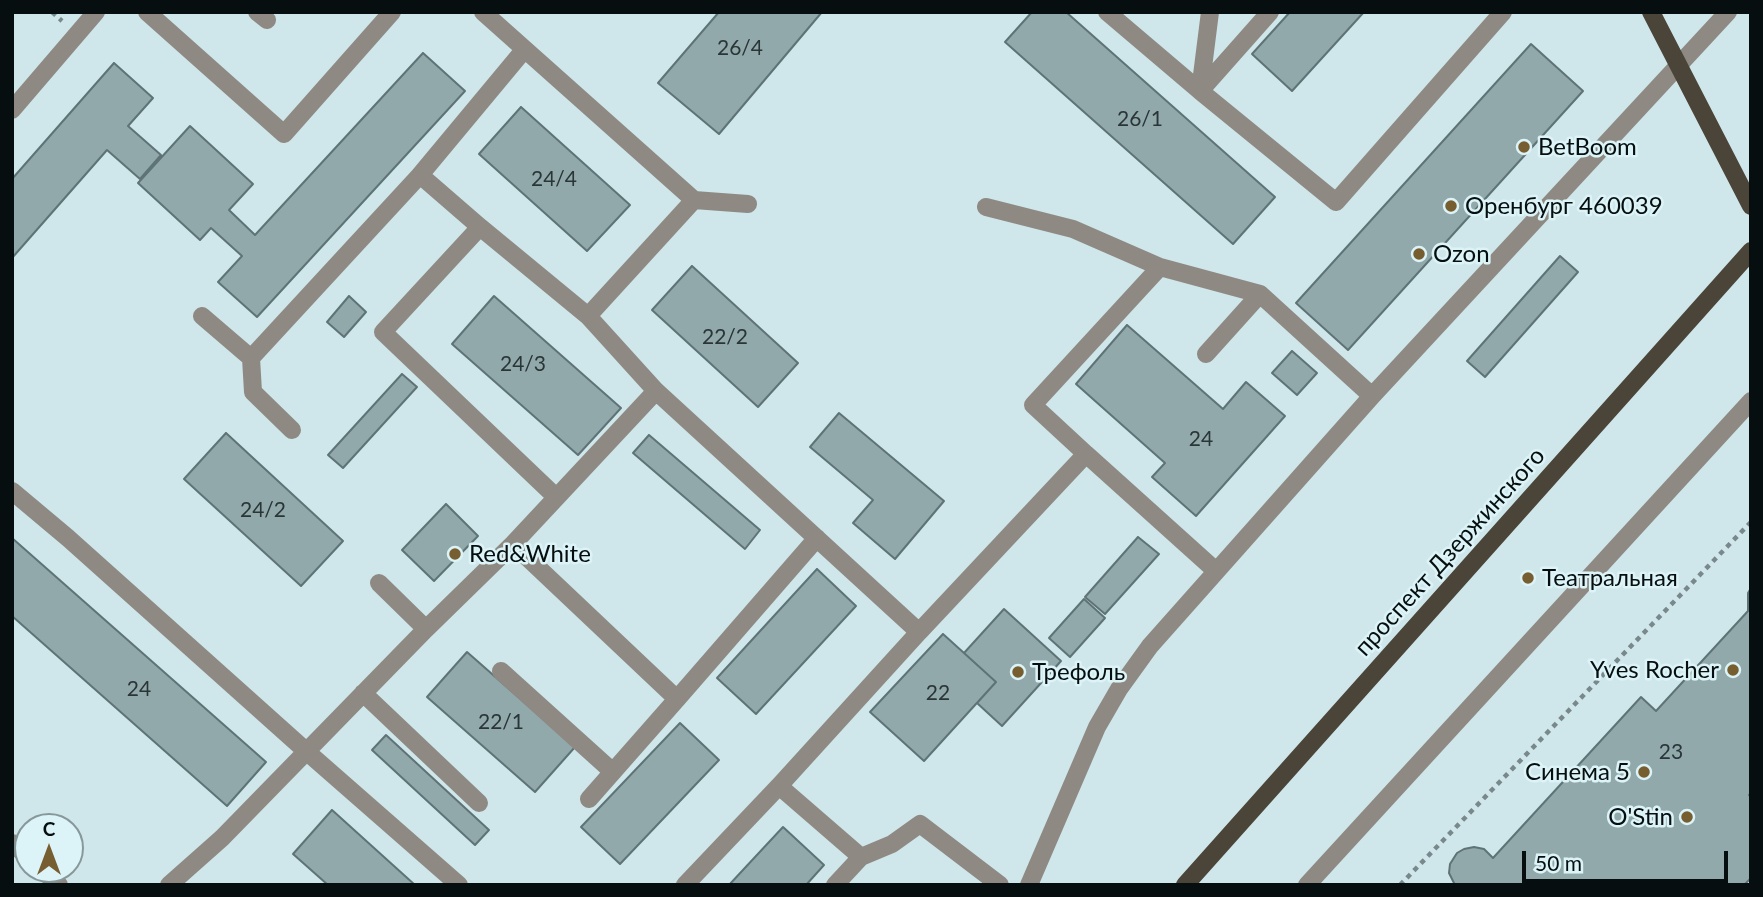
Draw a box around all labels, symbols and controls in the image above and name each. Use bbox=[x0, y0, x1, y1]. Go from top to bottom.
house number: 26/4 bbox=[717, 35, 763, 61]
house number: 26/1 bbox=[1117, 106, 1163, 132]
place label: BetBoom bbox=[1538, 133, 1637, 161]
marker: BetBoom bbox=[1516, 139, 1532, 155]
house number: 24/4 bbox=[531, 166, 577, 192]
place label: Оренбург 460039 bbox=[1465, 192, 1663, 220]
marker: Оренбург 460039 bbox=[1443, 198, 1459, 214]
place label: Ozon bbox=[1433, 240, 1490, 268]
marker: Ozon bbox=[1411, 246, 1427, 262]
house number: 22/2 bbox=[702, 324, 748, 350]
house number: 24/3 bbox=[500, 351, 546, 377]
house number: 24 bbox=[1189, 426, 1213, 452]
street label: проспект Дзержинского bbox=[1349, 442, 1551, 662]
house number: 24/2 bbox=[240, 497, 286, 523]
place label: Red&White bbox=[469, 540, 591, 568]
marker: Red&White bbox=[447, 546, 463, 562]
place label: Театральная bbox=[1542, 564, 1678, 592]
marker: Театральная bbox=[1520, 570, 1536, 586]
place label: Yves Rocher bbox=[1590, 656, 1719, 684]
place label: Трефоль bbox=[1032, 658, 1125, 686]
marker: Yves Rocher bbox=[1725, 662, 1741, 678]
marker: Трефоль bbox=[1010, 664, 1026, 680]
house number: 24 bbox=[127, 676, 151, 702]
house number: 22 bbox=[926, 680, 950, 706]
house number: 22/1 bbox=[478, 709, 524, 735]
house number: 23 bbox=[1659, 739, 1683, 765]
place label: Синема 5 bbox=[1525, 758, 1630, 786]
marker: Синема 5 bbox=[1636, 764, 1652, 780]
place label: O'Stin bbox=[1608, 803, 1673, 831]
marker: O'Stin bbox=[1679, 809, 1695, 825]
north arrow bbox=[14, 813, 84, 883]
text: С bbox=[43, 817, 55, 840]
scale bar bbox=[1525, 838, 1732, 882]
text: 50 m bbox=[1535, 850, 1582, 875]

